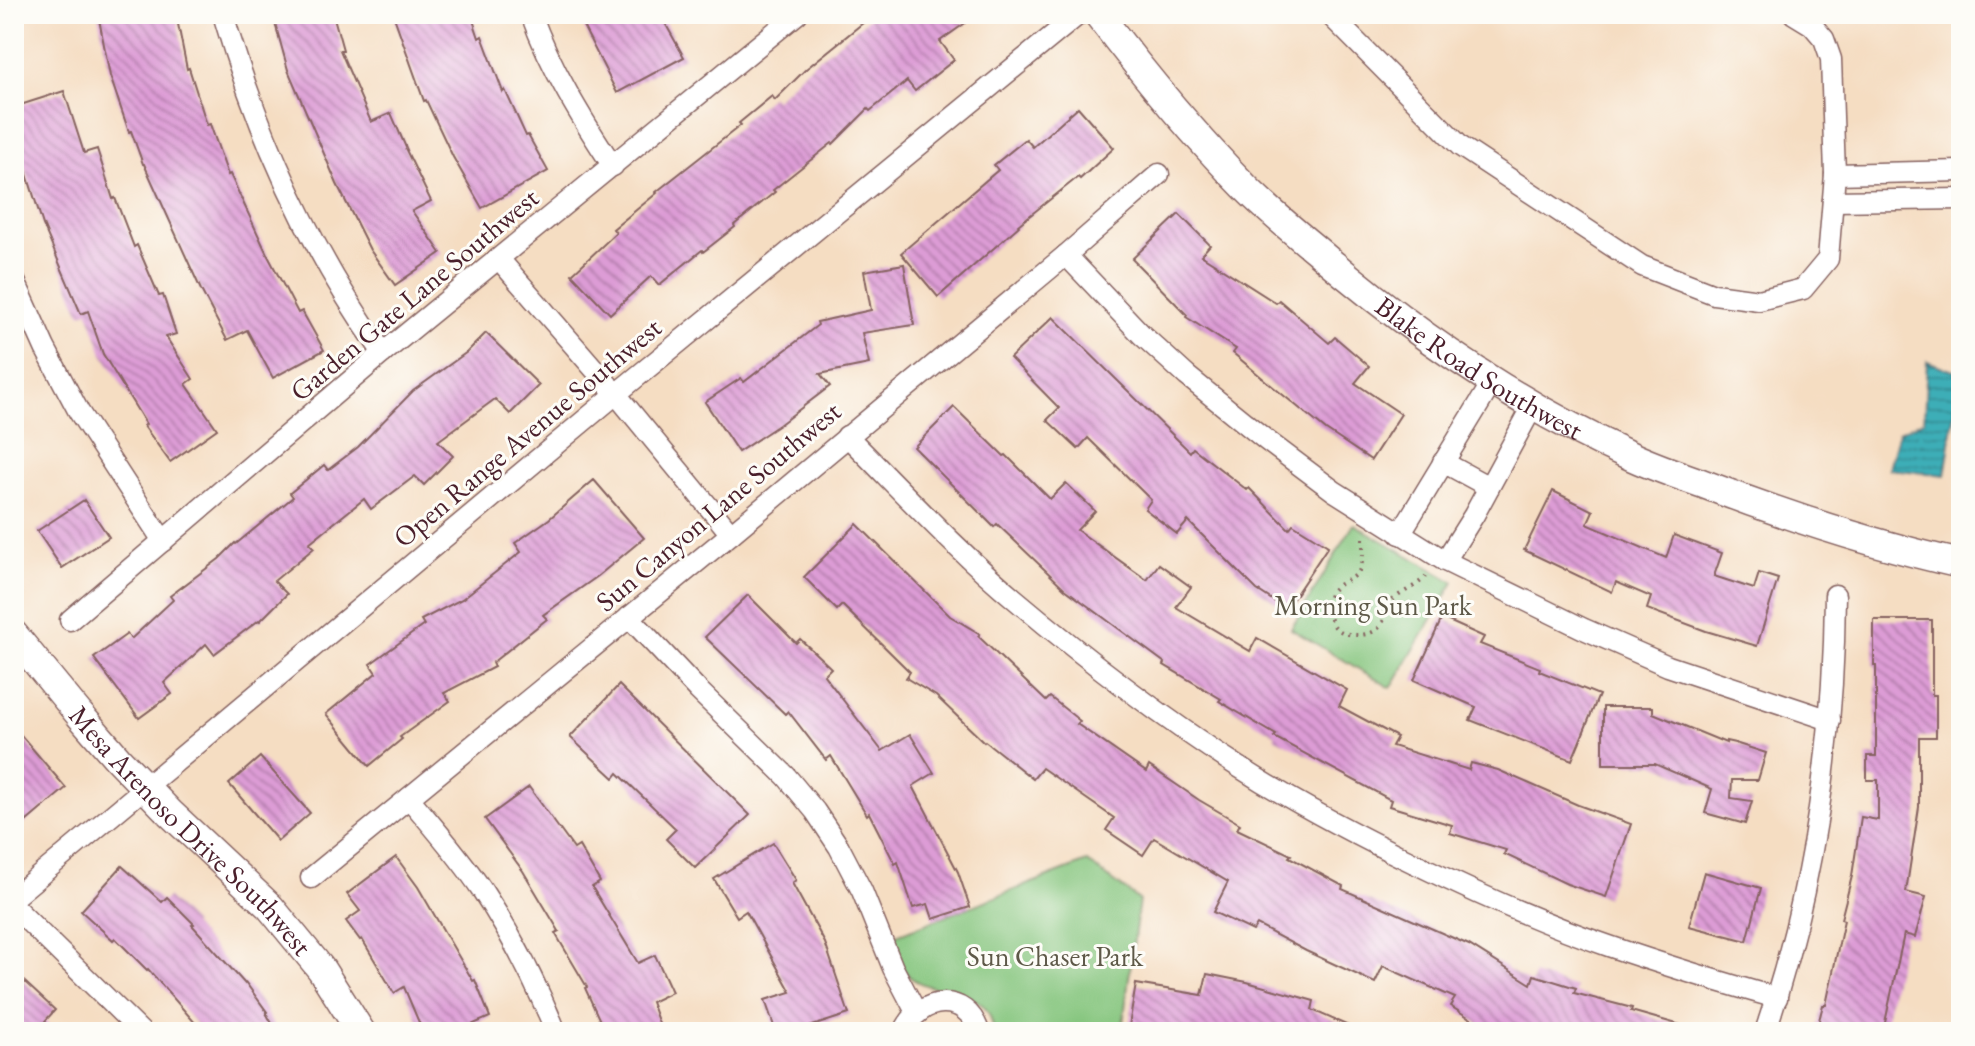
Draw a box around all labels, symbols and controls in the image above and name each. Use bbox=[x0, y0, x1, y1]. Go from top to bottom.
street label: Garden Gate Lane Southwest bbox=[282, 179, 546, 409]
street label: Blake Road Southwest bbox=[1368, 288, 1589, 448]
street label: Open Range Avenue Southwest bbox=[386, 309, 669, 555]
street label: Sun Canyon Lane Southwest bbox=[588, 393, 848, 619]
park label: Morning Sun Park bbox=[1274, 587, 1473, 623]
street label: Mesa Arenoso Drive Southwest bbox=[62, 698, 321, 963]
park label: Sun Chaser Park bbox=[967, 938, 1144, 974]

